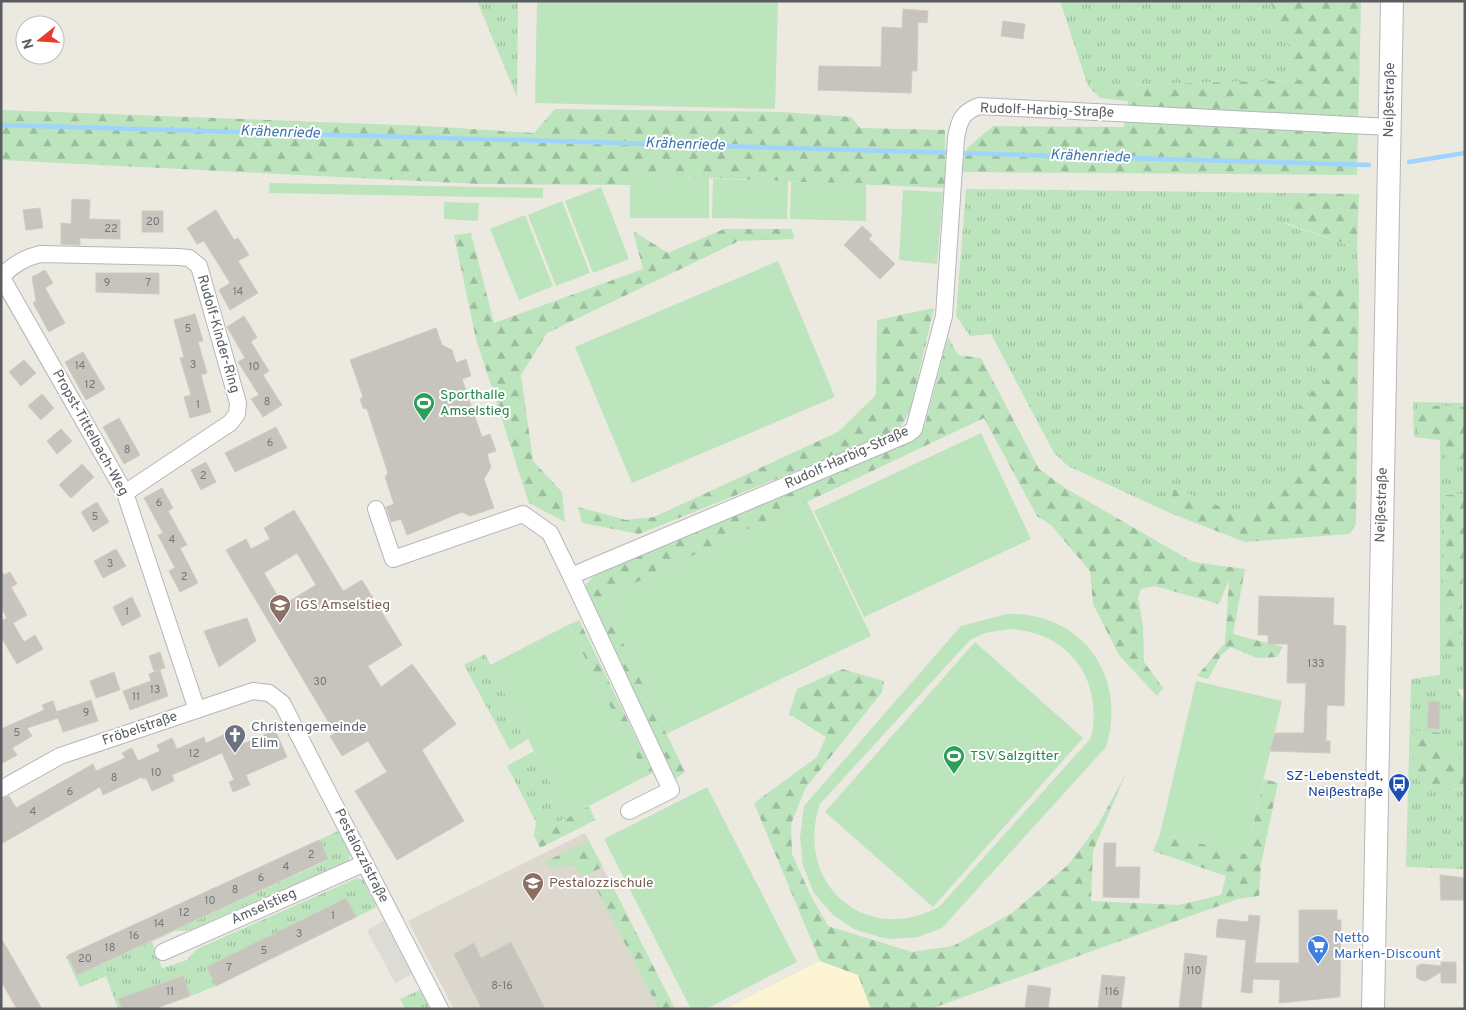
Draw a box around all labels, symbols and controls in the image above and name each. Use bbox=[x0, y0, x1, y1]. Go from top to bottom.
north arrow bbox=[15, 15, 65, 65]
text: N bbox=[19, 36, 39, 51]
street label: Neißestraße bbox=[1381, 62, 1399, 138]
street label: Rudolf-Harbig-Straße bbox=[980, 100, 1114, 122]
water label: Krähenriede bbox=[240, 122, 321, 144]
water label: Krähenriede bbox=[645, 134, 726, 156]
water label: Krähenriede bbox=[1050, 146, 1131, 168]
house number: 20 bbox=[146, 215, 160, 229]
house number: 22 bbox=[104, 222, 118, 236]
street label: Rudolf-Kinder-Ring bbox=[193, 273, 243, 395]
house number: 9 bbox=[104, 276, 110, 290]
house number: 7 bbox=[145, 276, 151, 290]
house number: 14 bbox=[233, 285, 244, 299]
house number: 5 bbox=[185, 322, 192, 336]
house number: 3 bbox=[190, 358, 196, 372]
house number: 14 bbox=[75, 359, 86, 373]
house number: 10 bbox=[248, 360, 260, 374]
street label: Propst-Tittelbach-Weg bbox=[48, 367, 132, 499]
house number: 12 bbox=[85, 378, 95, 392]
place label: Sporthalle Amselstieg bbox=[440, 387, 510, 420]
sports icon: Sporthalle Amselstieg bbox=[412, 391, 436, 422]
house number: 8 bbox=[264, 395, 270, 409]
house number: 1 bbox=[196, 398, 200, 412]
street label: Rudolf-Harbig-Straße bbox=[782, 423, 912, 493]
house number: 6 bbox=[267, 436, 273, 450]
house number: 8 bbox=[124, 443, 130, 457]
street label: Neißestraße bbox=[1372, 467, 1392, 543]
house number: 2 bbox=[200, 469, 206, 483]
house number: 6 bbox=[156, 496, 162, 510]
house number: 5 bbox=[92, 510, 99, 524]
house number: 4 bbox=[169, 533, 176, 547]
house number: 3 bbox=[107, 557, 113, 571]
house number: 2 bbox=[181, 570, 187, 584]
school or university icon: IGS Amselstieg bbox=[268, 593, 292, 624]
place label: IGS Amselstieg bbox=[296, 597, 390, 614]
house number: 1 bbox=[125, 605, 129, 619]
house number: 133 bbox=[1307, 657, 1325, 671]
house number: 30 bbox=[313, 675, 327, 689]
house number: 13 bbox=[150, 683, 160, 697]
house number: 11 bbox=[132, 690, 140, 704]
house number: 9 bbox=[83, 706, 89, 720]
street label: Fröbelstraße bbox=[100, 708, 180, 750]
place label: Christengemeinde Elim bbox=[251, 719, 367, 752]
church icon: Christengemeinde Elim bbox=[223, 723, 247, 754]
house number: 5 bbox=[14, 726, 21, 740]
sports icon: TSV Salzgitter bbox=[942, 744, 966, 775]
house number: 12 bbox=[189, 747, 199, 761]
place label: TSV Salzgitter bbox=[970, 748, 1059, 765]
house number: 10 bbox=[150, 766, 162, 780]
place label: SZ-Lebenstedt, Neißestraße bbox=[1286, 768, 1383, 801]
house number: 8 bbox=[111, 771, 117, 785]
bus stop icon: SZ-Lebenstedt, Neißestraße bbox=[1387, 772, 1411, 803]
house number: 6 bbox=[67, 785, 73, 799]
house number: 4 bbox=[30, 805, 37, 819]
street label: Pestalozzistraße bbox=[330, 806, 392, 906]
house number: 2 bbox=[308, 848, 314, 862]
house number: 4 bbox=[283, 860, 290, 874]
house number: 6 bbox=[258, 871, 264, 885]
school or university icon: Pestalozzischule bbox=[521, 871, 545, 902]
place label: Pestalozzischule bbox=[549, 875, 654, 892]
house number: 8 bbox=[232, 883, 238, 897]
street label: Amselstieg bbox=[229, 885, 299, 929]
house number: 10 bbox=[204, 894, 216, 908]
house number: 12 bbox=[179, 906, 189, 920]
house number: 1 bbox=[331, 909, 335, 923]
house number: 14 bbox=[154, 917, 165, 931]
house number: 3 bbox=[296, 927, 302, 941]
house number: 16 bbox=[129, 929, 139, 943]
place label: Netto Marken-Discount bbox=[1334, 930, 1441, 963]
supermarket icon: Netto Marken-Discount bbox=[1306, 934, 1330, 965]
house number: 18 bbox=[105, 941, 115, 955]
house number: 5 bbox=[261, 944, 268, 958]
house number: 20 bbox=[78, 952, 92, 966]
house number: 7 bbox=[226, 961, 232, 975]
house number: 110 bbox=[1186, 964, 1202, 978]
house number: 8-16 bbox=[491, 979, 513, 993]
house number: 11 bbox=[166, 985, 174, 999]
house number: 116 bbox=[1105, 985, 1119, 999]

